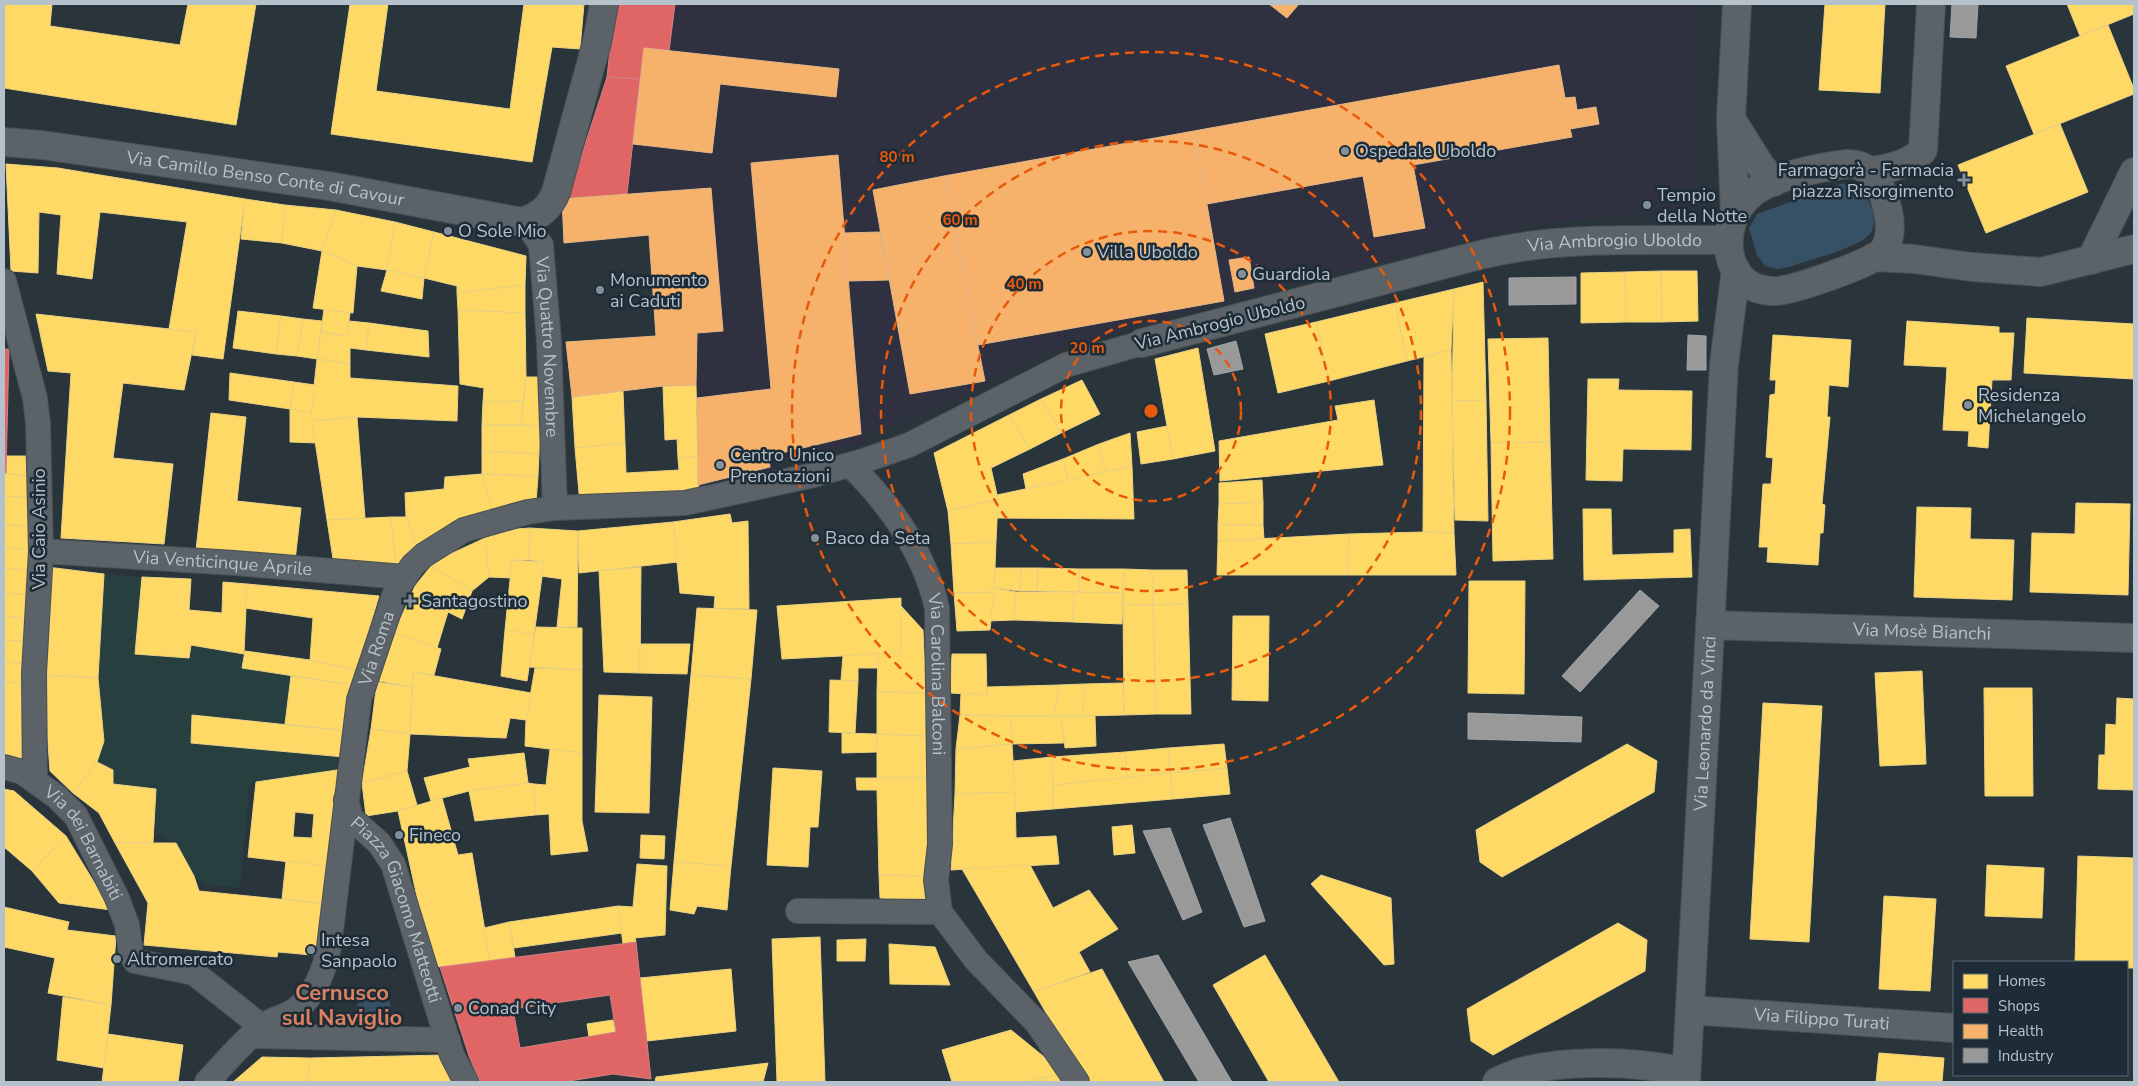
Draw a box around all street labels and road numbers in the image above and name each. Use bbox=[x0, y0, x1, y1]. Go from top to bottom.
street label: Via Camillo Benso Conte di Cavour bbox=[124, 145, 407, 212]
street label: Via Ambrogio Uboldo bbox=[1525, 228, 1702, 258]
street label: Via Quattro Novembre bbox=[530, 254, 564, 438]
street label: Via Ambrogio Uboldo bbox=[1131, 290, 1308, 356]
street label: Via Caio Asinio bbox=[27, 468, 51, 591]
street label: Via Venticinque Aprile bbox=[132, 545, 313, 581]
street label: Via Carolina Balconi bbox=[921, 590, 951, 755]
street label: Via Roma bbox=[352, 608, 400, 690]
street label: Via Mosè Bianchi bbox=[1852, 617, 1991, 646]
street label: Via Leonardo da Vinci bbox=[1688, 635, 1722, 813]
street label: Via dei Barnabiti bbox=[39, 779, 128, 904]
street label: Piazza Giacomo Matteotti bbox=[345, 811, 447, 1006]
street label: Via Filippo Turati bbox=[1752, 1002, 1890, 1036]

